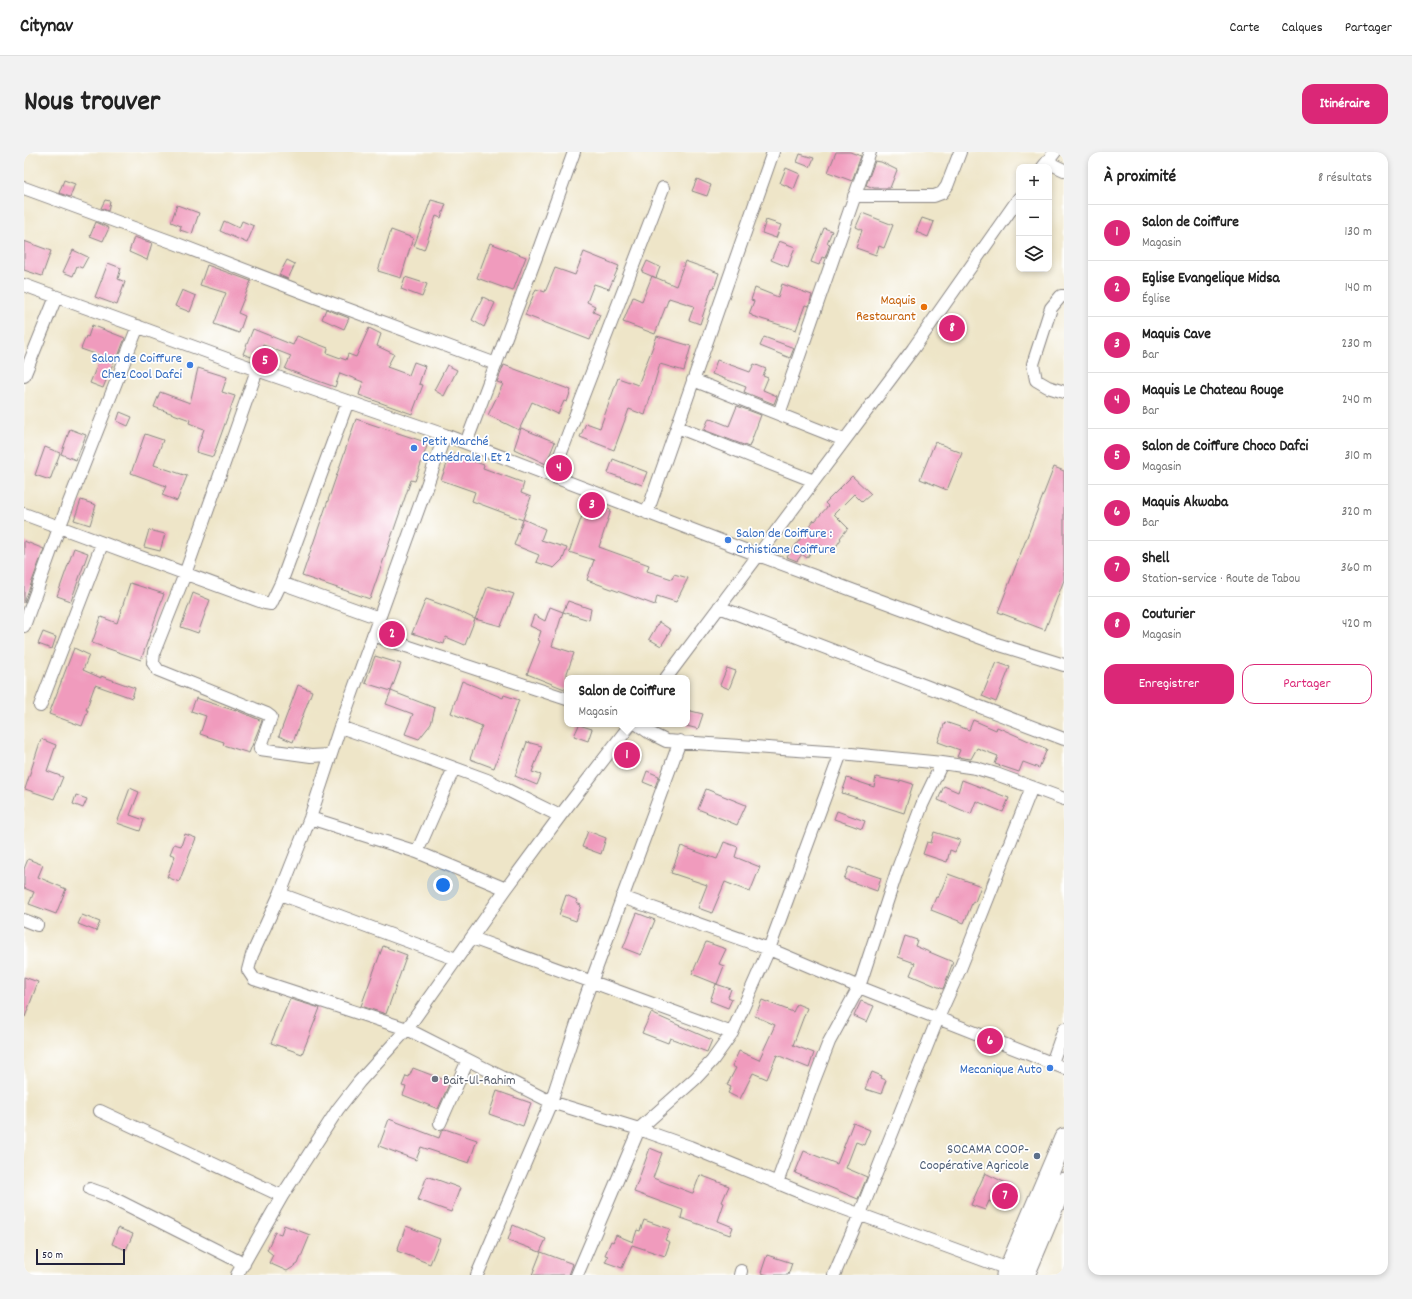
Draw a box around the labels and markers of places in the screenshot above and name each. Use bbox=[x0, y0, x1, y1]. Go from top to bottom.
place label: Maquis Restaurant bbox=[856, 291, 916, 327]
marker: Maquis Restaurant bbox=[919, 302, 929, 312]
pin: 8 bbox=[939, 313, 965, 343]
pin: 5 bbox=[252, 346, 278, 376]
place label: Salon de Coiffure Chez Cool Dafci bbox=[92, 349, 182, 385]
marker: Salon de Coiffure Chez Cool Dafci bbox=[185, 360, 195, 370]
place label: Petit Marché Cathédrale 1 Et 2 bbox=[422, 432, 511, 468]
marker: Petit Marché Cathédrale 1 Et 2 bbox=[409, 443, 419, 453]
pin: 4 bbox=[546, 453, 572, 483]
pin: 3 bbox=[579, 490, 605, 520]
place label: Salon de Coiffure : Crhistiane Coiffure bbox=[736, 524, 836, 560]
marker: Salon de Coiffure : Crhistiane Coiffure bbox=[723, 535, 733, 545]
pin: 2 bbox=[379, 619, 405, 649]
pin: 1 bbox=[614, 740, 640, 770]
pin: 6 bbox=[977, 1026, 1003, 1056]
place label: Mecanique Auto bbox=[960, 1060, 1042, 1080]
marker: Mecanique Auto bbox=[1045, 1063, 1055, 1073]
place label: Bait-Ul-Rahim bbox=[443, 1071, 516, 1091]
marker: Bait-Ul-Rahim bbox=[430, 1074, 440, 1084]
place label: SOCAMA COOP- Coopérative Agricole bbox=[920, 1140, 1029, 1176]
marker: SOCAMA COOP- Coopérative Agricole bbox=[1032, 1151, 1042, 1161]
pin: 7 bbox=[992, 1181, 1018, 1211]

